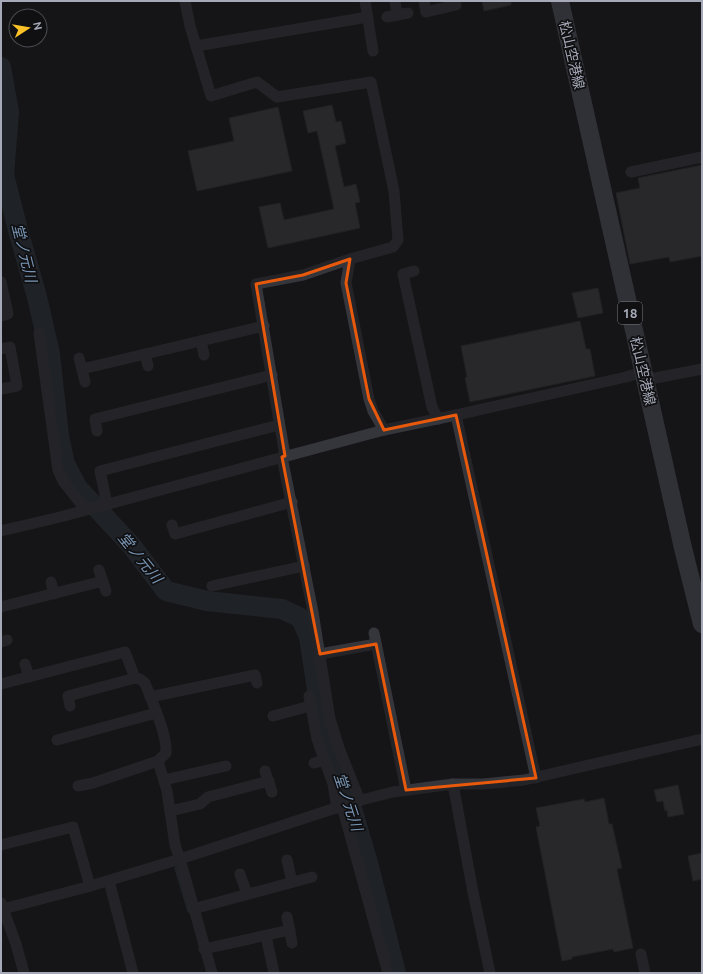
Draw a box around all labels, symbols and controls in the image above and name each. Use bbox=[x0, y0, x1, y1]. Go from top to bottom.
north arrow bbox=[8, 8, 48, 48]
street label: 松山空港線 bbox=[556, 19, 588, 91]
text: N bbox=[31, 21, 45, 31]
water label: 堂ノ元川 bbox=[9, 222, 40, 286]
road number: 18 bbox=[618, 302, 642, 324]
street label: 松山空港線 bbox=[627, 335, 659, 407]
water label: 堂ノ元川 bbox=[115, 529, 167, 588]
water label: 堂ノ元川 bbox=[331, 771, 366, 835]

